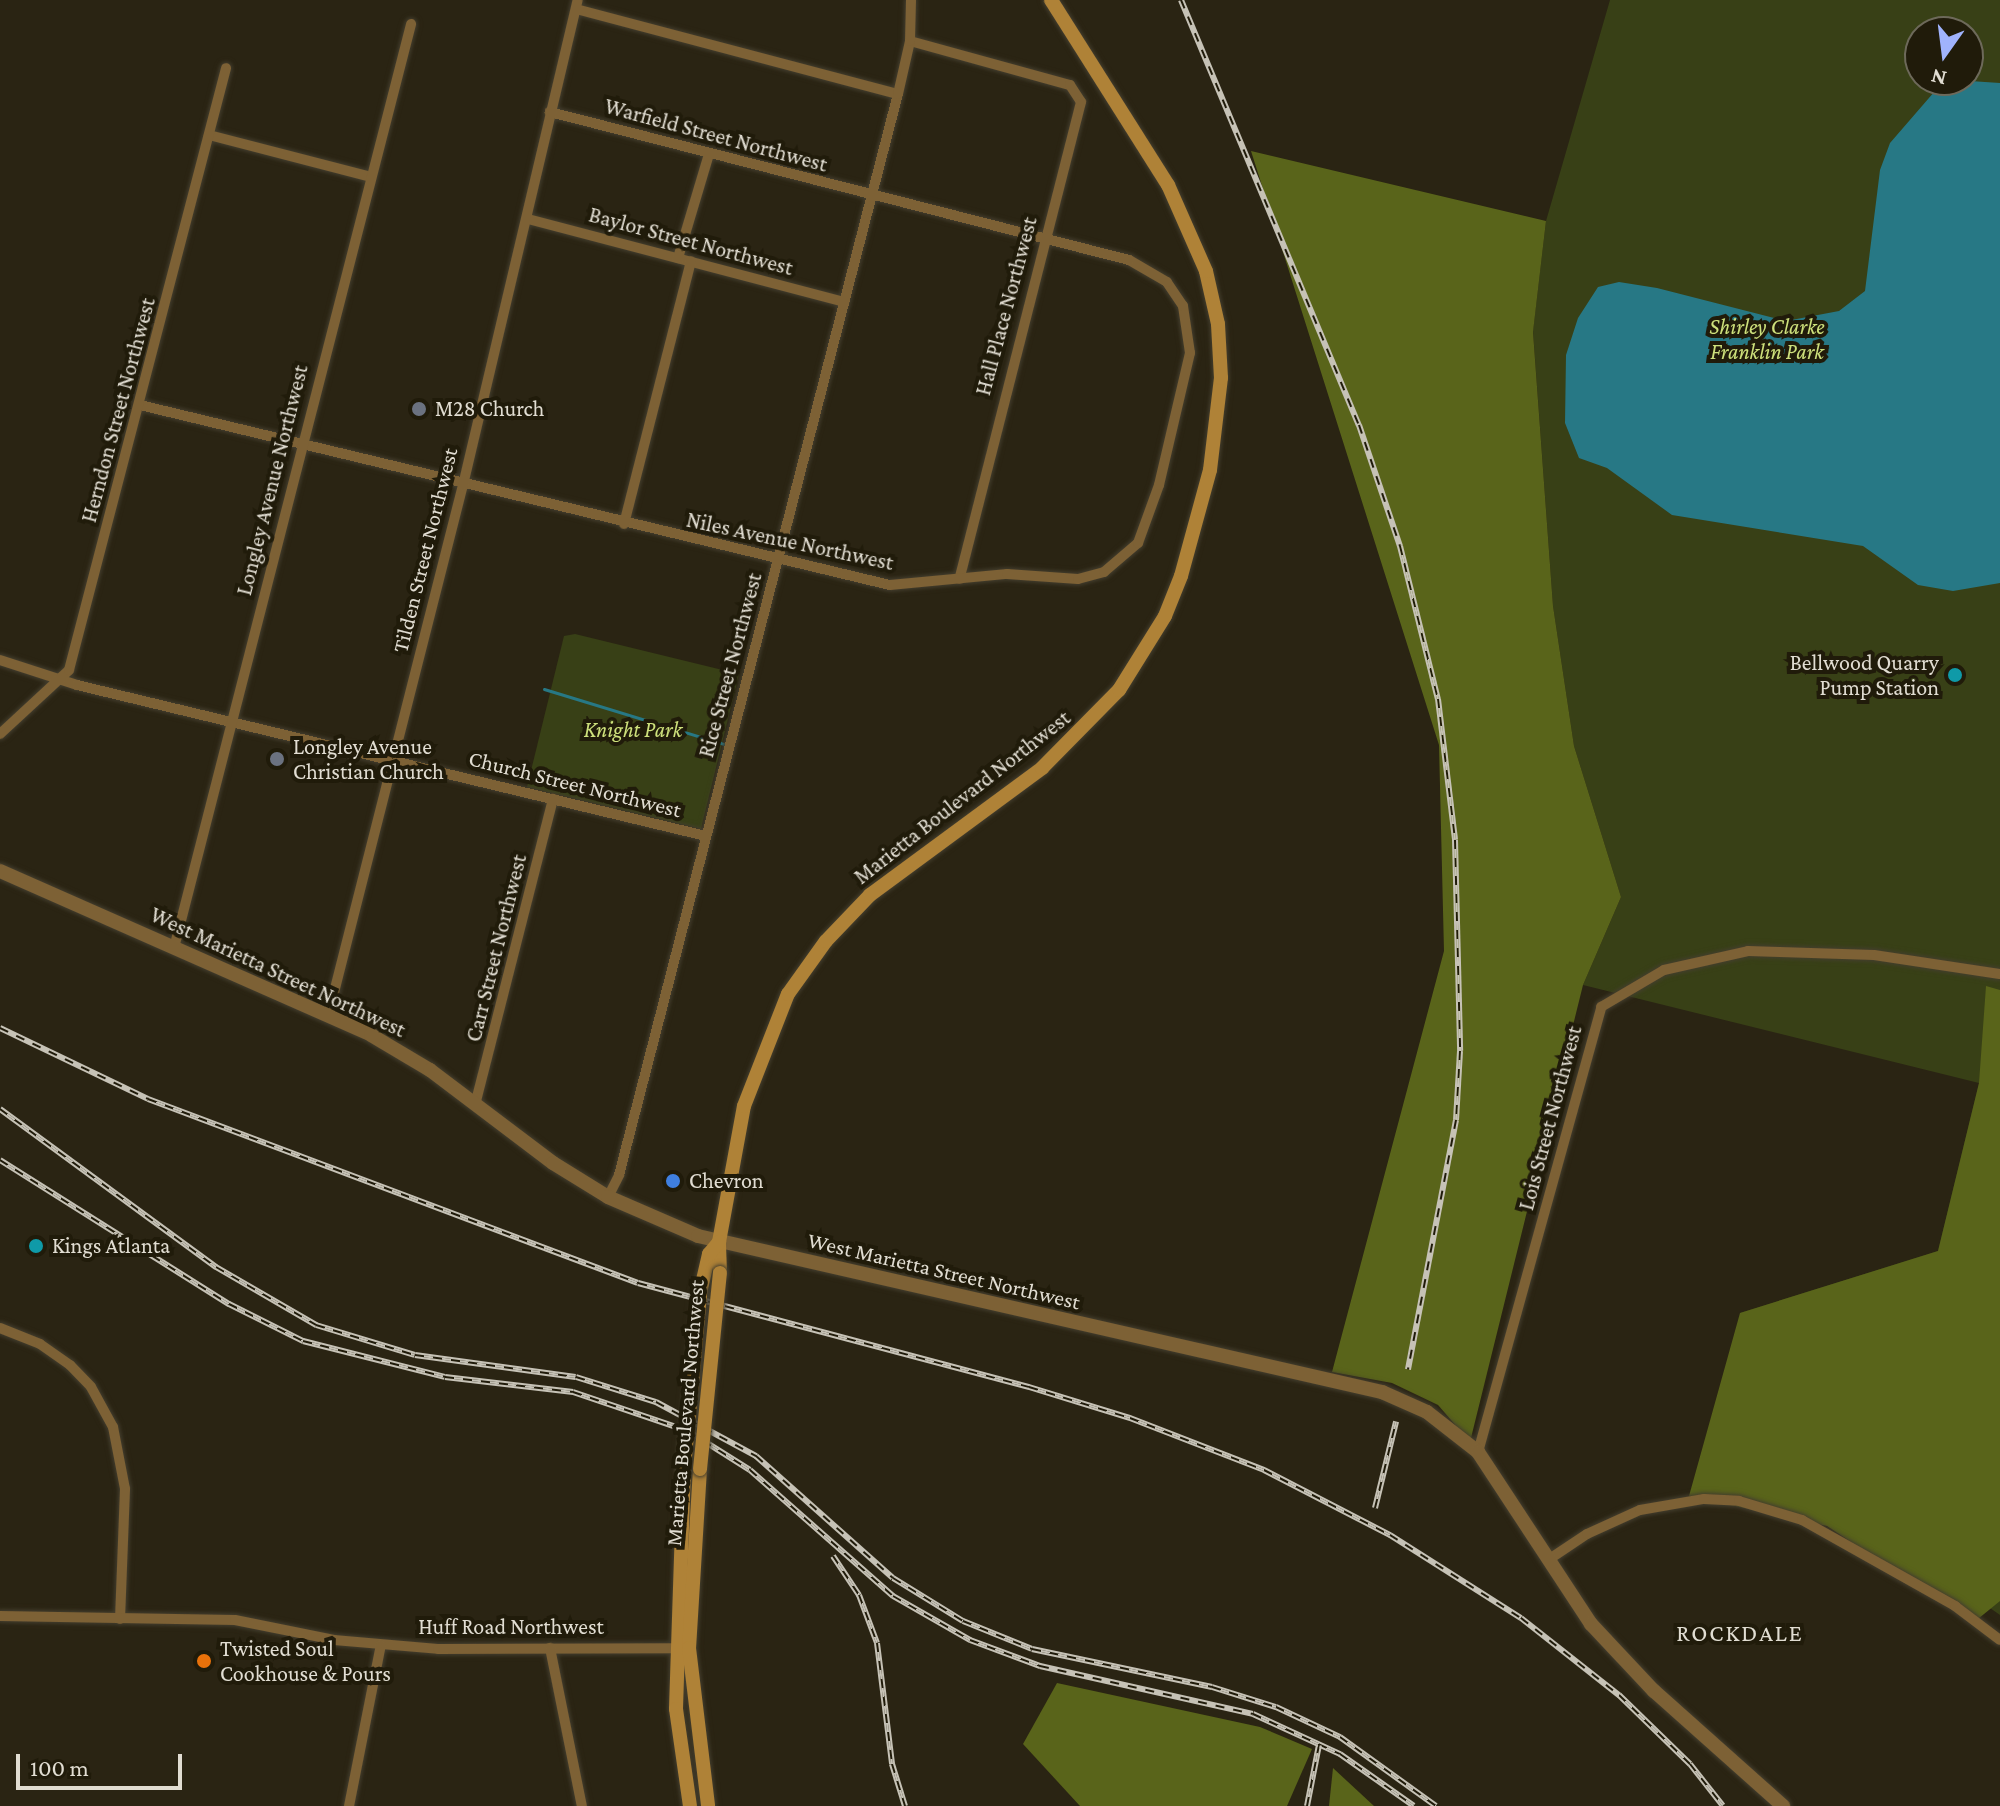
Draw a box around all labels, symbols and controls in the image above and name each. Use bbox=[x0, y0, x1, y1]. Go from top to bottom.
north arrow bbox=[1904, 16, 1984, 96]
text: N bbox=[1928, 64, 1949, 92]
street label: Warfield Street Northwest bbox=[602, 93, 830, 177]
street label: Baylor Street Northwest bbox=[586, 201, 796, 281]
street label: Hall Place Northwest bbox=[969, 214, 1043, 398]
street label: Herndon Street Northwest bbox=[75, 295, 161, 525]
park label: Shirley Clarke Franklin Park bbox=[1709, 313, 1825, 364]
street label: Longley Avenue Northwest bbox=[231, 362, 313, 598]
place label: M28 Church bbox=[435, 396, 544, 422]
marker: M28 Church bbox=[410, 400, 428, 418]
street label: Tilden Street Northwest bbox=[387, 445, 463, 655]
street label: Niles Avenue Northwest bbox=[684, 506, 896, 576]
street label: Rice Street Northwest bbox=[693, 570, 767, 760]
place label: Bellwood Quarry Pump Station bbox=[1790, 649, 1939, 700]
marker: Bellwood Quarry Pump Station bbox=[1946, 666, 1964, 684]
street label: Marietta Boulevard Northwest bbox=[849, 704, 1075, 890]
park label: Knight Park bbox=[584, 717, 682, 743]
place label: Longley Avenue Christian Church bbox=[293, 733, 444, 784]
street label: Church Street Northwest bbox=[466, 745, 684, 823]
marker: Longley Avenue Christian Church bbox=[268, 750, 286, 768]
street label: Carr Street Northwest bbox=[460, 852, 532, 1044]
street label: West Marietta Street Northwest bbox=[146, 901, 410, 1043]
street label: Lois Street Northwest bbox=[1513, 1023, 1587, 1213]
place label: Chevron bbox=[689, 1168, 764, 1194]
marker: Chevron bbox=[664, 1172, 682, 1190]
street label: West Marietta Street Northwest bbox=[805, 1227, 1083, 1315]
place label: Kings Atlanta bbox=[52, 1233, 170, 1259]
marker: Kings Atlanta bbox=[27, 1237, 45, 1255]
street label: Marietta Boulevard Northwest bbox=[660, 1279, 710, 1547]
street label: Huff Road Northwest bbox=[418, 1614, 604, 1640]
district label: ROCKDALE bbox=[1676, 1619, 1804, 1647]
place label: Twisted Soul Cookhouse & Pours bbox=[220, 1635, 391, 1686]
marker: Twisted Soul Cookhouse & Pours bbox=[195, 1652, 213, 1670]
scale bar bbox=[20, 1738, 186, 1788]
text: 100 m bbox=[30, 1754, 89, 1781]

